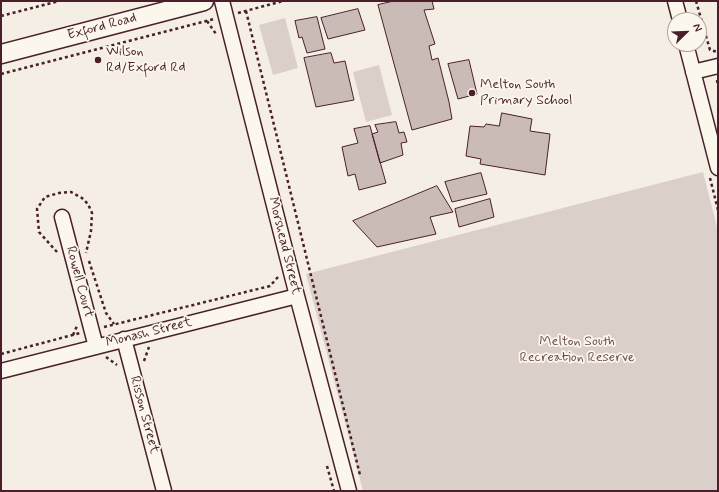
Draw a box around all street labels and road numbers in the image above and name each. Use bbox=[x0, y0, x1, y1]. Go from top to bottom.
street label: Exford Road bbox=[66, 10, 138, 44]
street label: Morshead Street bbox=[264, 196, 304, 296]
street label: Rowell Court bbox=[61, 244, 97, 320]
street label: Monash Street bbox=[104, 314, 194, 352]
street label: Risson Street bbox=[126, 374, 162, 456]

